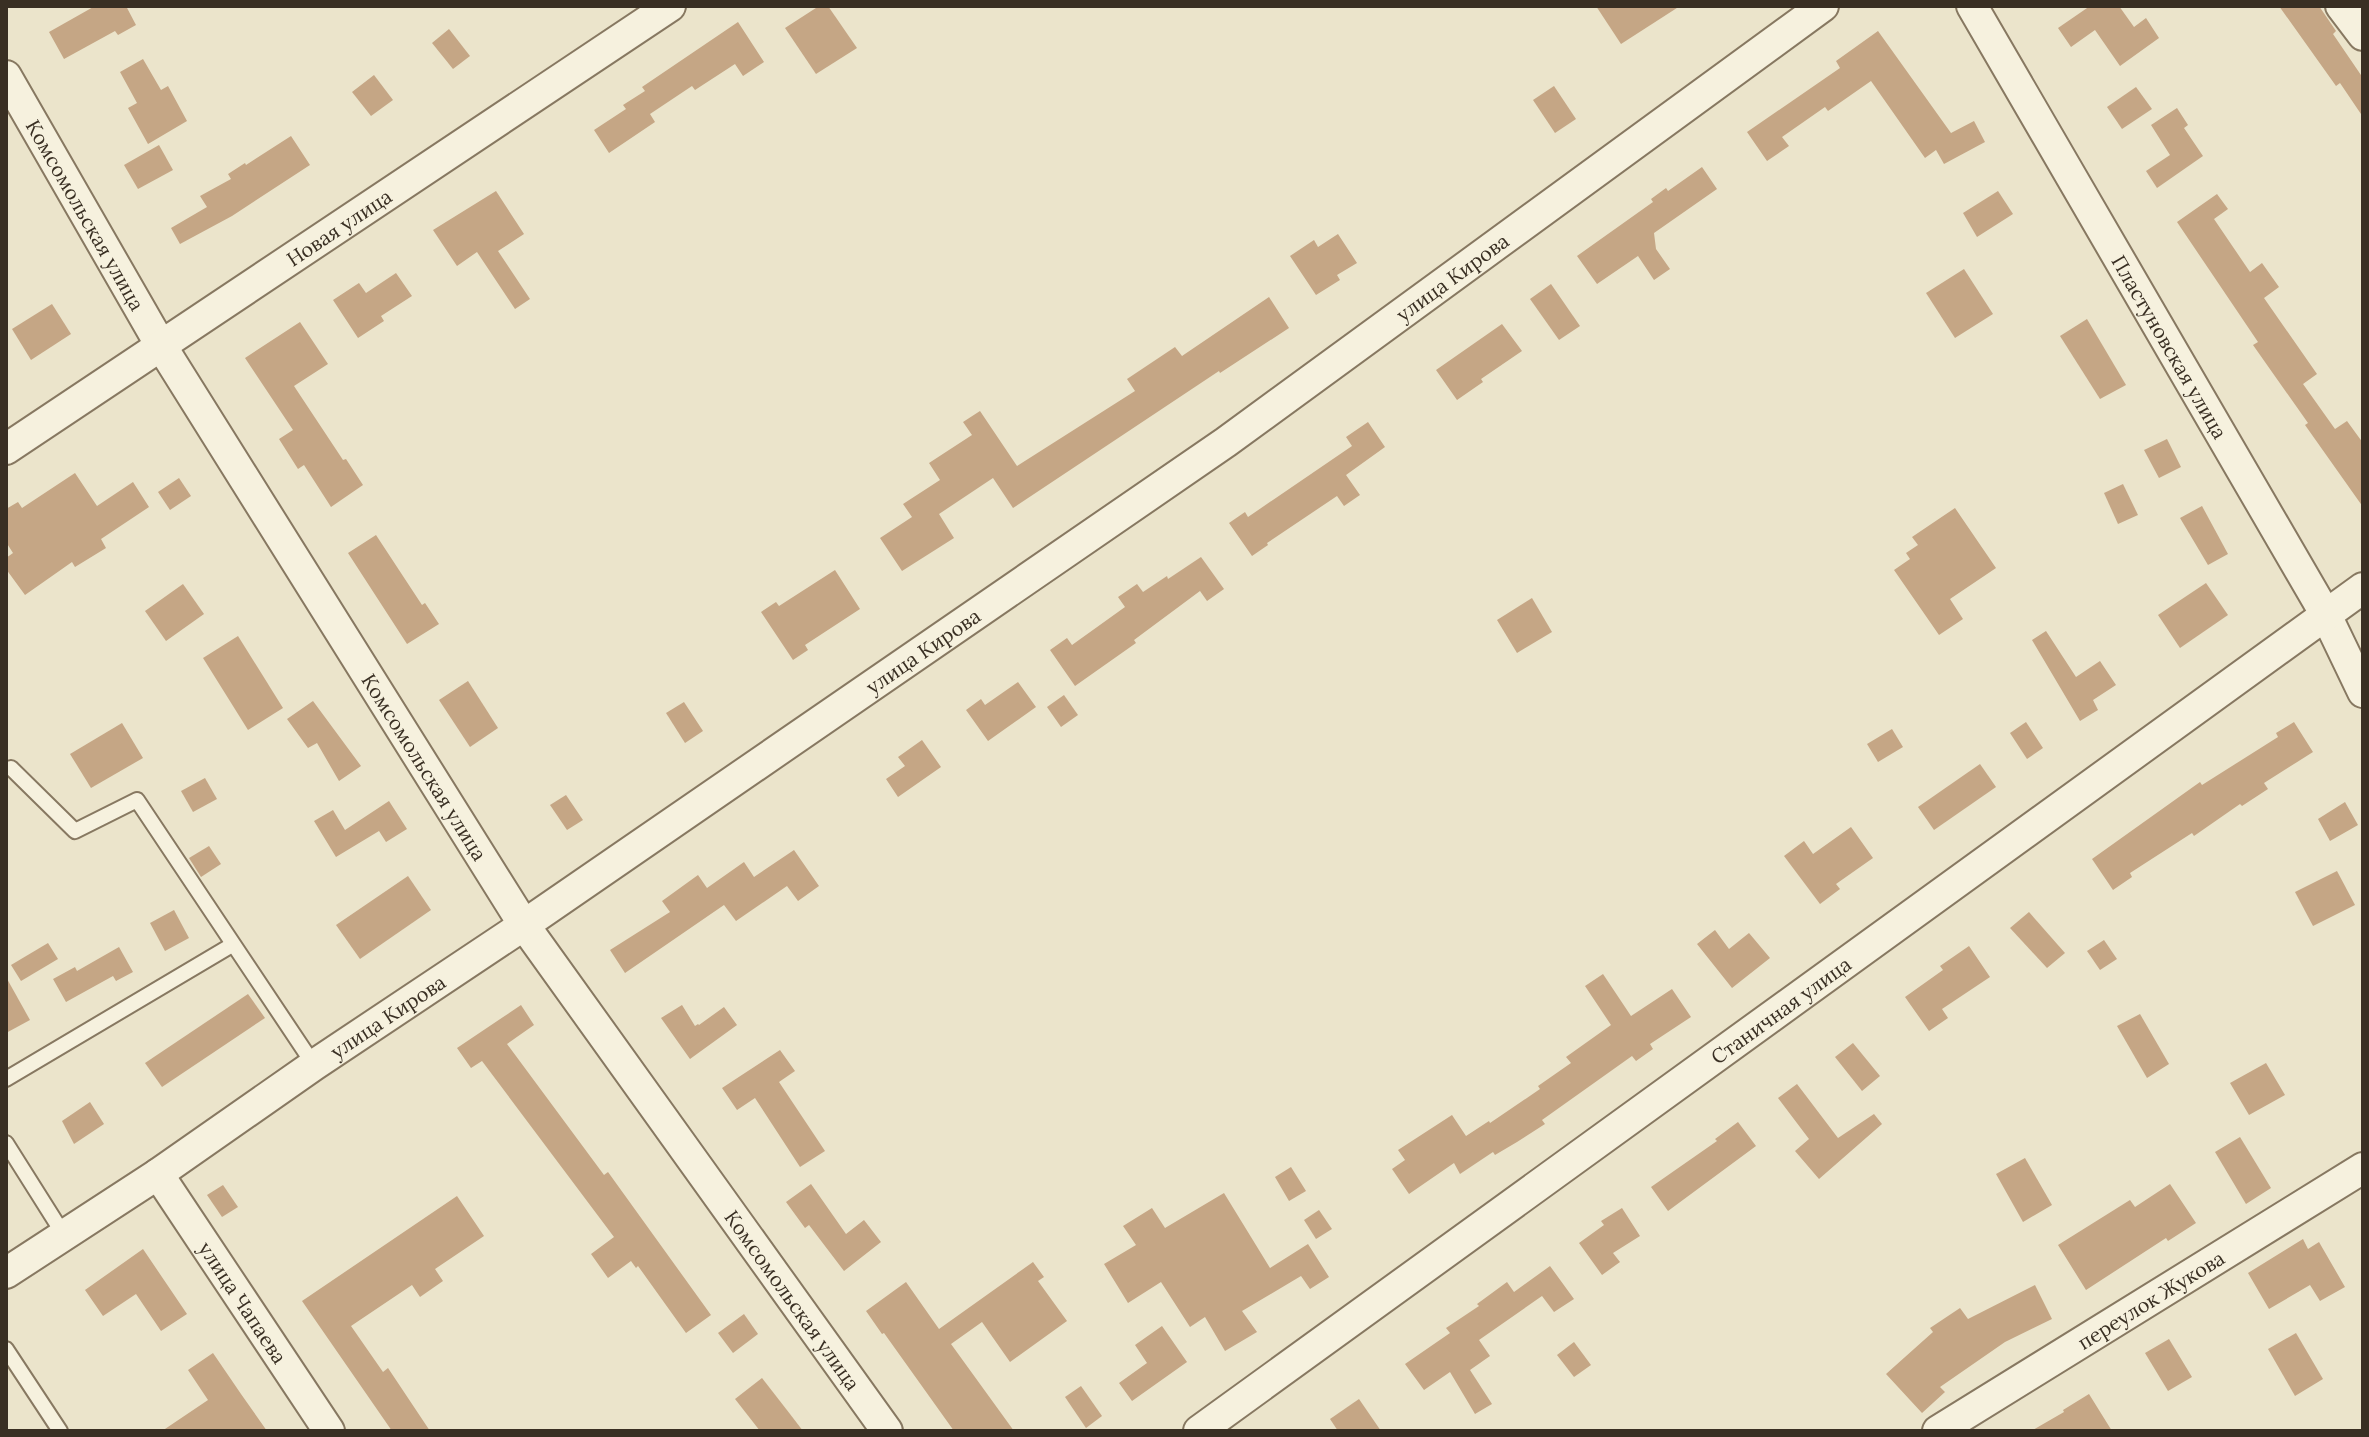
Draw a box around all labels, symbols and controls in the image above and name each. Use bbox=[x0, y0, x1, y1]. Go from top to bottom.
street label: Комсомольская улица bbox=[21, 115, 150, 315]
street label: Новая улица bbox=[281, 183, 396, 271]
street label: улица Кирова bbox=[1391, 228, 1513, 326]
street label: Пластуновская улица bbox=[2107, 250, 2233, 443]
street label: улица Кирова bbox=[861, 603, 985, 699]
street label: Комсомольская улица bbox=[357, 669, 493, 865]
street label: Станичная улица bbox=[1706, 951, 1855, 1069]
street label: улица Кирова bbox=[325, 969, 450, 1063]
street label: Комсомольская улица bbox=[720, 1205, 866, 1395]
street label: улица Чапаева bbox=[194, 1236, 293, 1368]
street label: переулок Жукова bbox=[2072, 1245, 2229, 1354]

